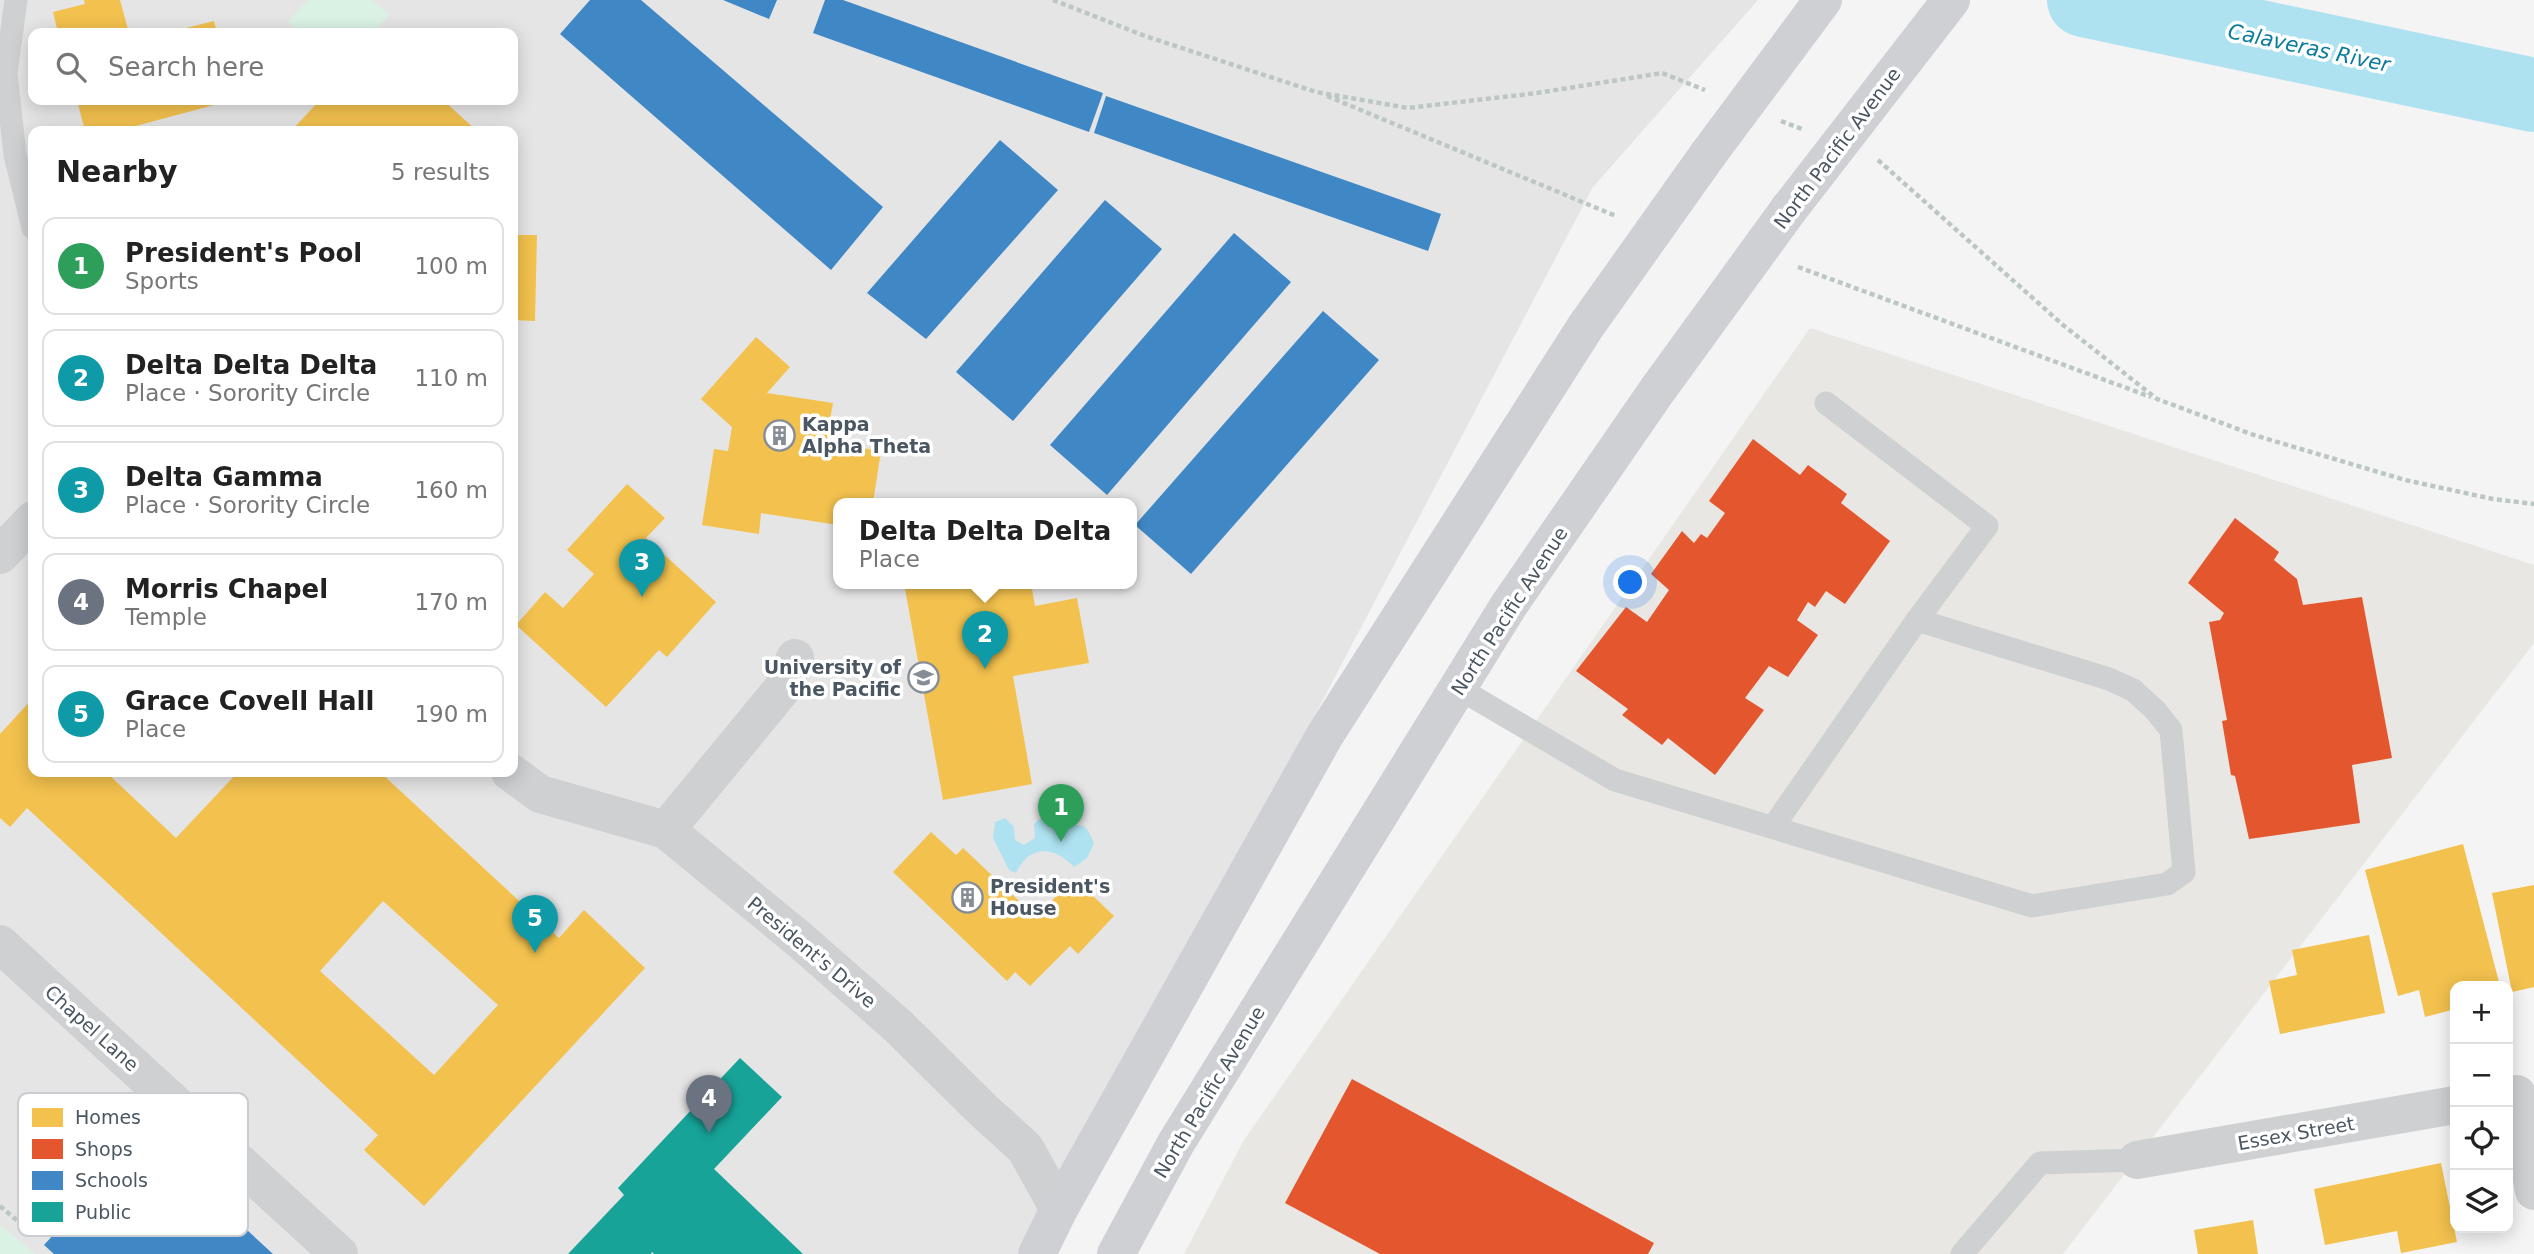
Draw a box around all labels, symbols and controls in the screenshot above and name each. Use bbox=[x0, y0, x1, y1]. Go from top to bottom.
water label: Calaveras River bbox=[2226, 19, 2394, 77]
search box bbox=[28, 28, 518, 105]
icon: search bbox=[52, 48, 90, 86]
text: Search here bbox=[108, 52, 264, 82]
street label: North Pacific Avenue bbox=[1769, 63, 1905, 233]
text: Nearby bbox=[56, 154, 178, 189]
text: 5 results bbox=[391, 159, 490, 185]
text: President's Pool bbox=[125, 238, 362, 268]
text: 1 bbox=[73, 253, 89, 279]
text: 100 m bbox=[414, 253, 488, 279]
text: Sports bbox=[125, 268, 199, 294]
text: Delta Delta Delta bbox=[125, 350, 377, 380]
text: 2 bbox=[73, 365, 89, 391]
text: 110 m bbox=[414, 365, 488, 391]
text: Place · Sorority Circle bbox=[125, 380, 370, 406]
place label: Kappa Alpha Theta bbox=[802, 413, 931, 457]
building icon: Kappa Alpha Theta bbox=[762, 418, 796, 452]
text: Delta Gamma bbox=[125, 462, 323, 492]
text: 3 bbox=[73, 477, 89, 503]
text: 160 m bbox=[414, 477, 488, 503]
text: Place · Sorority Circle bbox=[125, 492, 370, 518]
popup bbox=[833, 498, 1137, 589]
text: Delta Delta Delta bbox=[859, 516, 1111, 546]
street label: North Pacific Avenue bbox=[1446, 523, 1572, 699]
pin: 3 bbox=[619, 539, 665, 597]
text: Place bbox=[859, 546, 920, 572]
your location bbox=[1613, 565, 1647, 599]
text: Morris Chapel bbox=[125, 574, 328, 604]
text: 4 bbox=[73, 589, 89, 615]
text: 170 m bbox=[414, 589, 488, 615]
text: Temple bbox=[125, 604, 207, 630]
pin: 2 bbox=[962, 611, 1008, 669]
place label: University of the Pacific bbox=[764, 656, 902, 700]
school or university icon: University of the Pacific bbox=[907, 661, 941, 695]
text: Grace Covell Hall bbox=[125, 686, 374, 716]
text: 5 bbox=[73, 701, 89, 727]
text: 190 m bbox=[414, 701, 488, 727]
text: Place bbox=[125, 716, 186, 742]
pin: 1 bbox=[1038, 784, 1084, 842]
place label: President's House bbox=[990, 875, 1110, 919]
building icon: President's House bbox=[950, 880, 984, 914]
street label: President's Drive bbox=[743, 892, 881, 1012]
pin: 5 bbox=[512, 895, 558, 953]
street label: Chapel Lane bbox=[41, 980, 143, 1076]
map controls bbox=[2450, 981, 2513, 1233]
button: + bbox=[2450, 981, 2513, 1044]
street label: North Pacific Avenue bbox=[1149, 1002, 1269, 1182]
button: − bbox=[2450, 1044, 2513, 1107]
pin: 4 bbox=[686, 1075, 732, 1133]
legend bbox=[18, 1093, 248, 1236]
text: Homes bbox=[75, 1106, 141, 1128]
button: locate bbox=[2450, 1107, 2513, 1170]
street label: Essex Street bbox=[2236, 1112, 2356, 1154]
text: Shops bbox=[75, 1138, 133, 1160]
text: Schools bbox=[75, 1169, 148, 1191]
button: layers bbox=[2450, 1170, 2513, 1233]
text: Public bbox=[75, 1201, 131, 1223]

